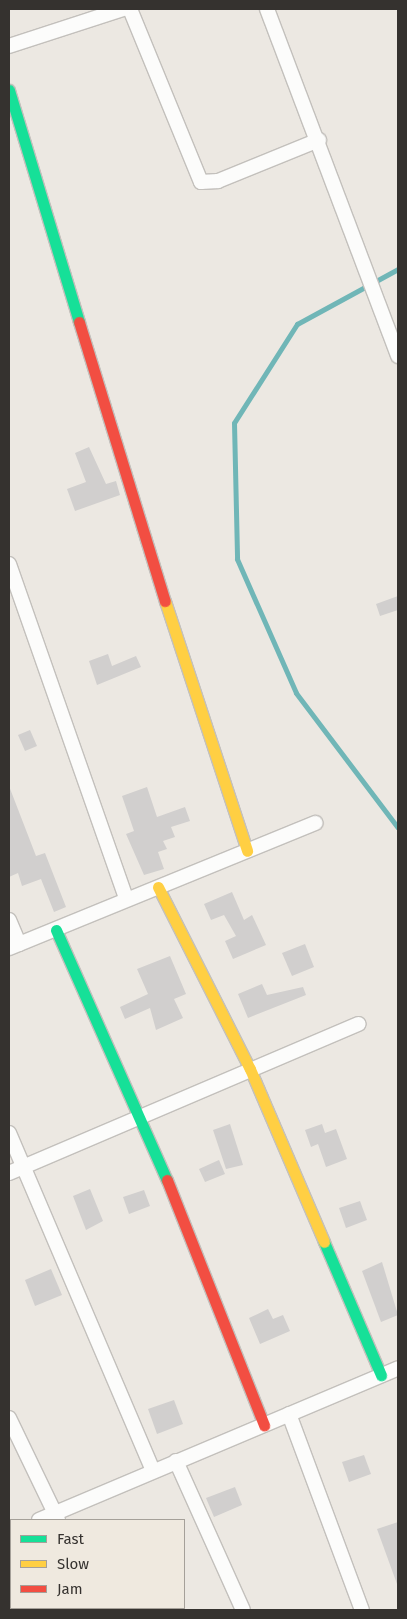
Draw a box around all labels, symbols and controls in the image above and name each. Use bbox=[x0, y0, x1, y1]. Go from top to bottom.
legend bbox=[10, 1519, 185, 1609]
text: Fast bbox=[57, 1530, 84, 1548]
text: Slow bbox=[57, 1555, 89, 1573]
text: Jam bbox=[57, 1580, 83, 1598]

